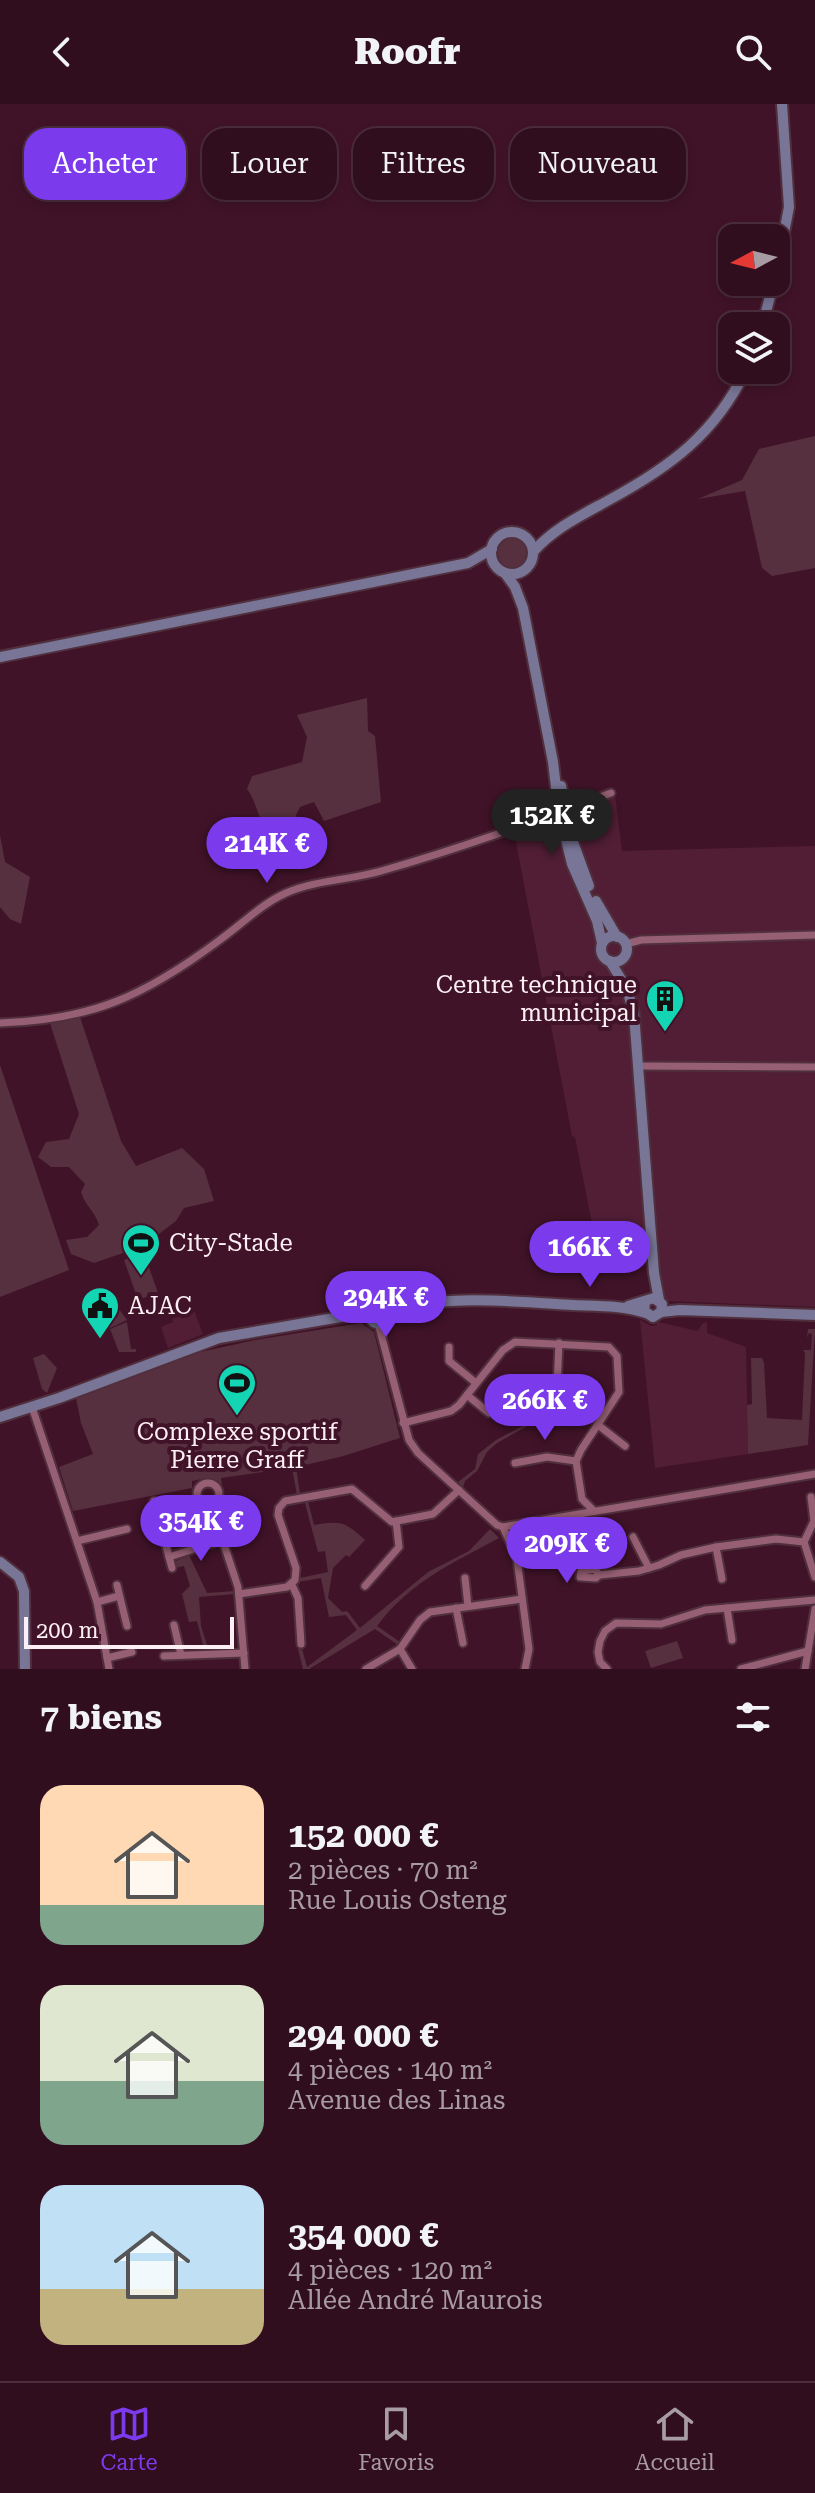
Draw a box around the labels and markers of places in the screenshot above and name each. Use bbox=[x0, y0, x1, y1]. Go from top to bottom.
pin: 152K € bbox=[487, 789, 617, 857]
pin: 214K € bbox=[202, 817, 332, 885]
place label: Centre technique municipal bbox=[436, 971, 637, 1027]
building icon: Centre technique municipal bbox=[644, 978, 686, 1033]
pin: 166K € bbox=[525, 1221, 655, 1289]
sports icon: City-Stade bbox=[120, 1222, 162, 1277]
place label: City-Stade bbox=[169, 1229, 293, 1257]
pin: 294K € bbox=[321, 1271, 451, 1339]
public building icon: AJAC bbox=[79, 1285, 121, 1340]
place label: AJAC bbox=[128, 1292, 192, 1320]
sports icon: Complexe sportif Pierre Graff bbox=[216, 1362, 258, 1417]
pin: 266K € bbox=[480, 1374, 610, 1442]
place label: Complexe sportif Pierre Graff bbox=[137, 1418, 338, 1474]
pin: 354K € bbox=[136, 1495, 266, 1563]
pin: 209K € bbox=[502, 1517, 632, 1585]

